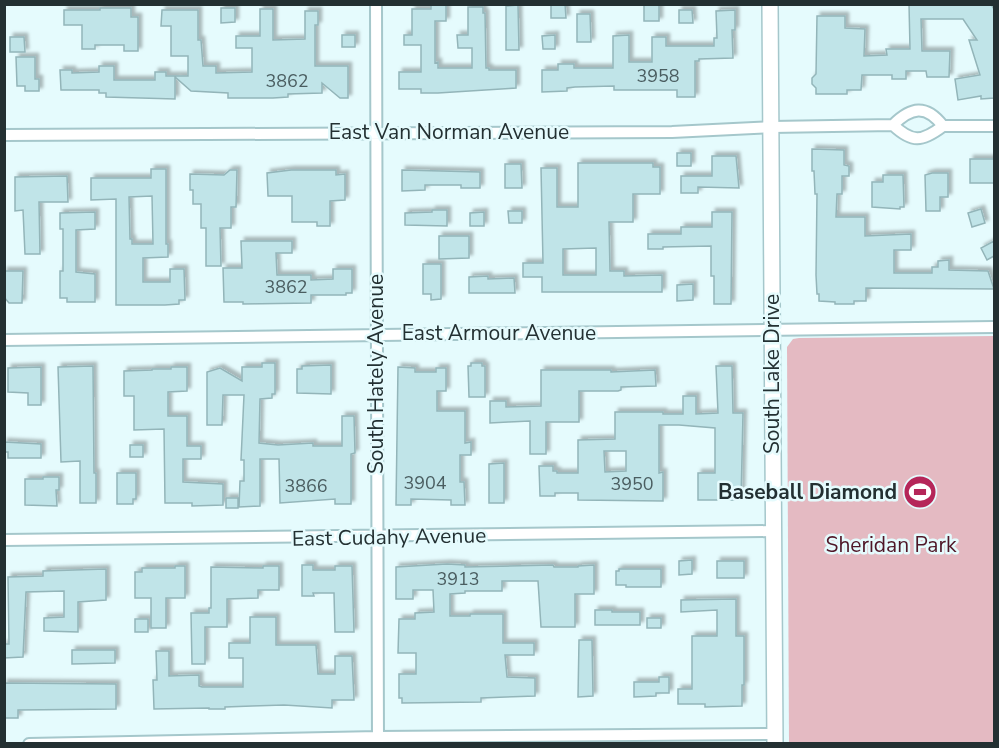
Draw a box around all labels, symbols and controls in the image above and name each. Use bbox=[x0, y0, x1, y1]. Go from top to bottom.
house number: 3958 bbox=[636, 64, 680, 88]
house number: 3862 bbox=[265, 69, 309, 93]
street label: East Van Norman Avenue bbox=[329, 118, 569, 146]
street label: South Hately Avenue bbox=[362, 274, 390, 474]
house number: 3862 bbox=[264, 275, 308, 299]
street label: South Lake Drive bbox=[758, 294, 786, 454]
street label: East Armour Avenue bbox=[402, 319, 596, 347]
house number: 3904 bbox=[403, 471, 447, 495]
house number: 3950 bbox=[610, 472, 654, 496]
house number: 3866 bbox=[284, 474, 328, 498]
sports icon: Baseball Diamond bbox=[902, 474, 938, 510]
place label: Baseball Diamond bbox=[718, 478, 897, 506]
street label: East Cudahy Avenue bbox=[292, 521, 486, 553]
park label: Sheridan Park bbox=[825, 531, 957, 559]
house number: 3913 bbox=[436, 567, 480, 591]

